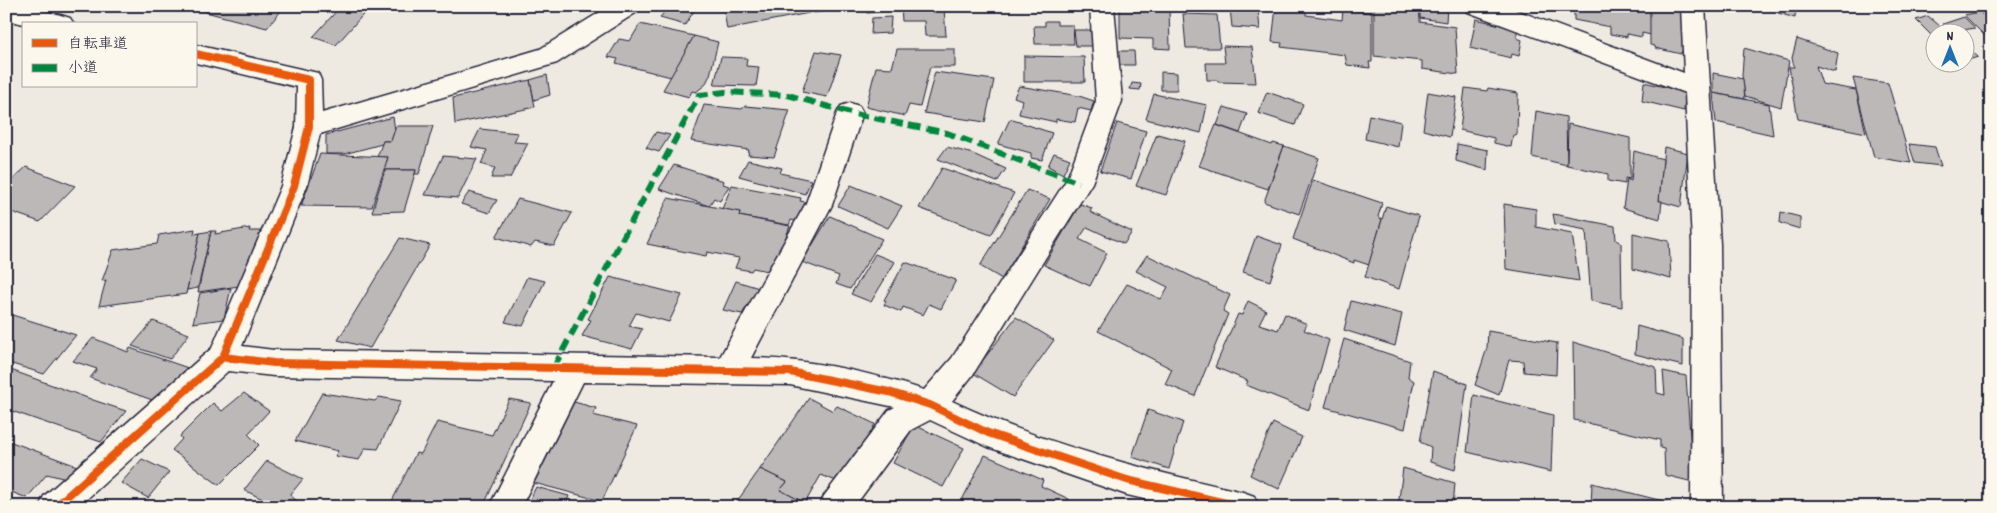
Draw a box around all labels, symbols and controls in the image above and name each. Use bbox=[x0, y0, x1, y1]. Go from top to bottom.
legend bbox=[22, 22, 198, 88]
north arrow bbox=[1924, 22, 1974, 72]
text: N bbox=[1947, 27, 1954, 47]
text: 自転車道 bbox=[68, 34, 128, 56]
text: 小道 bbox=[68, 58, 98, 80]

